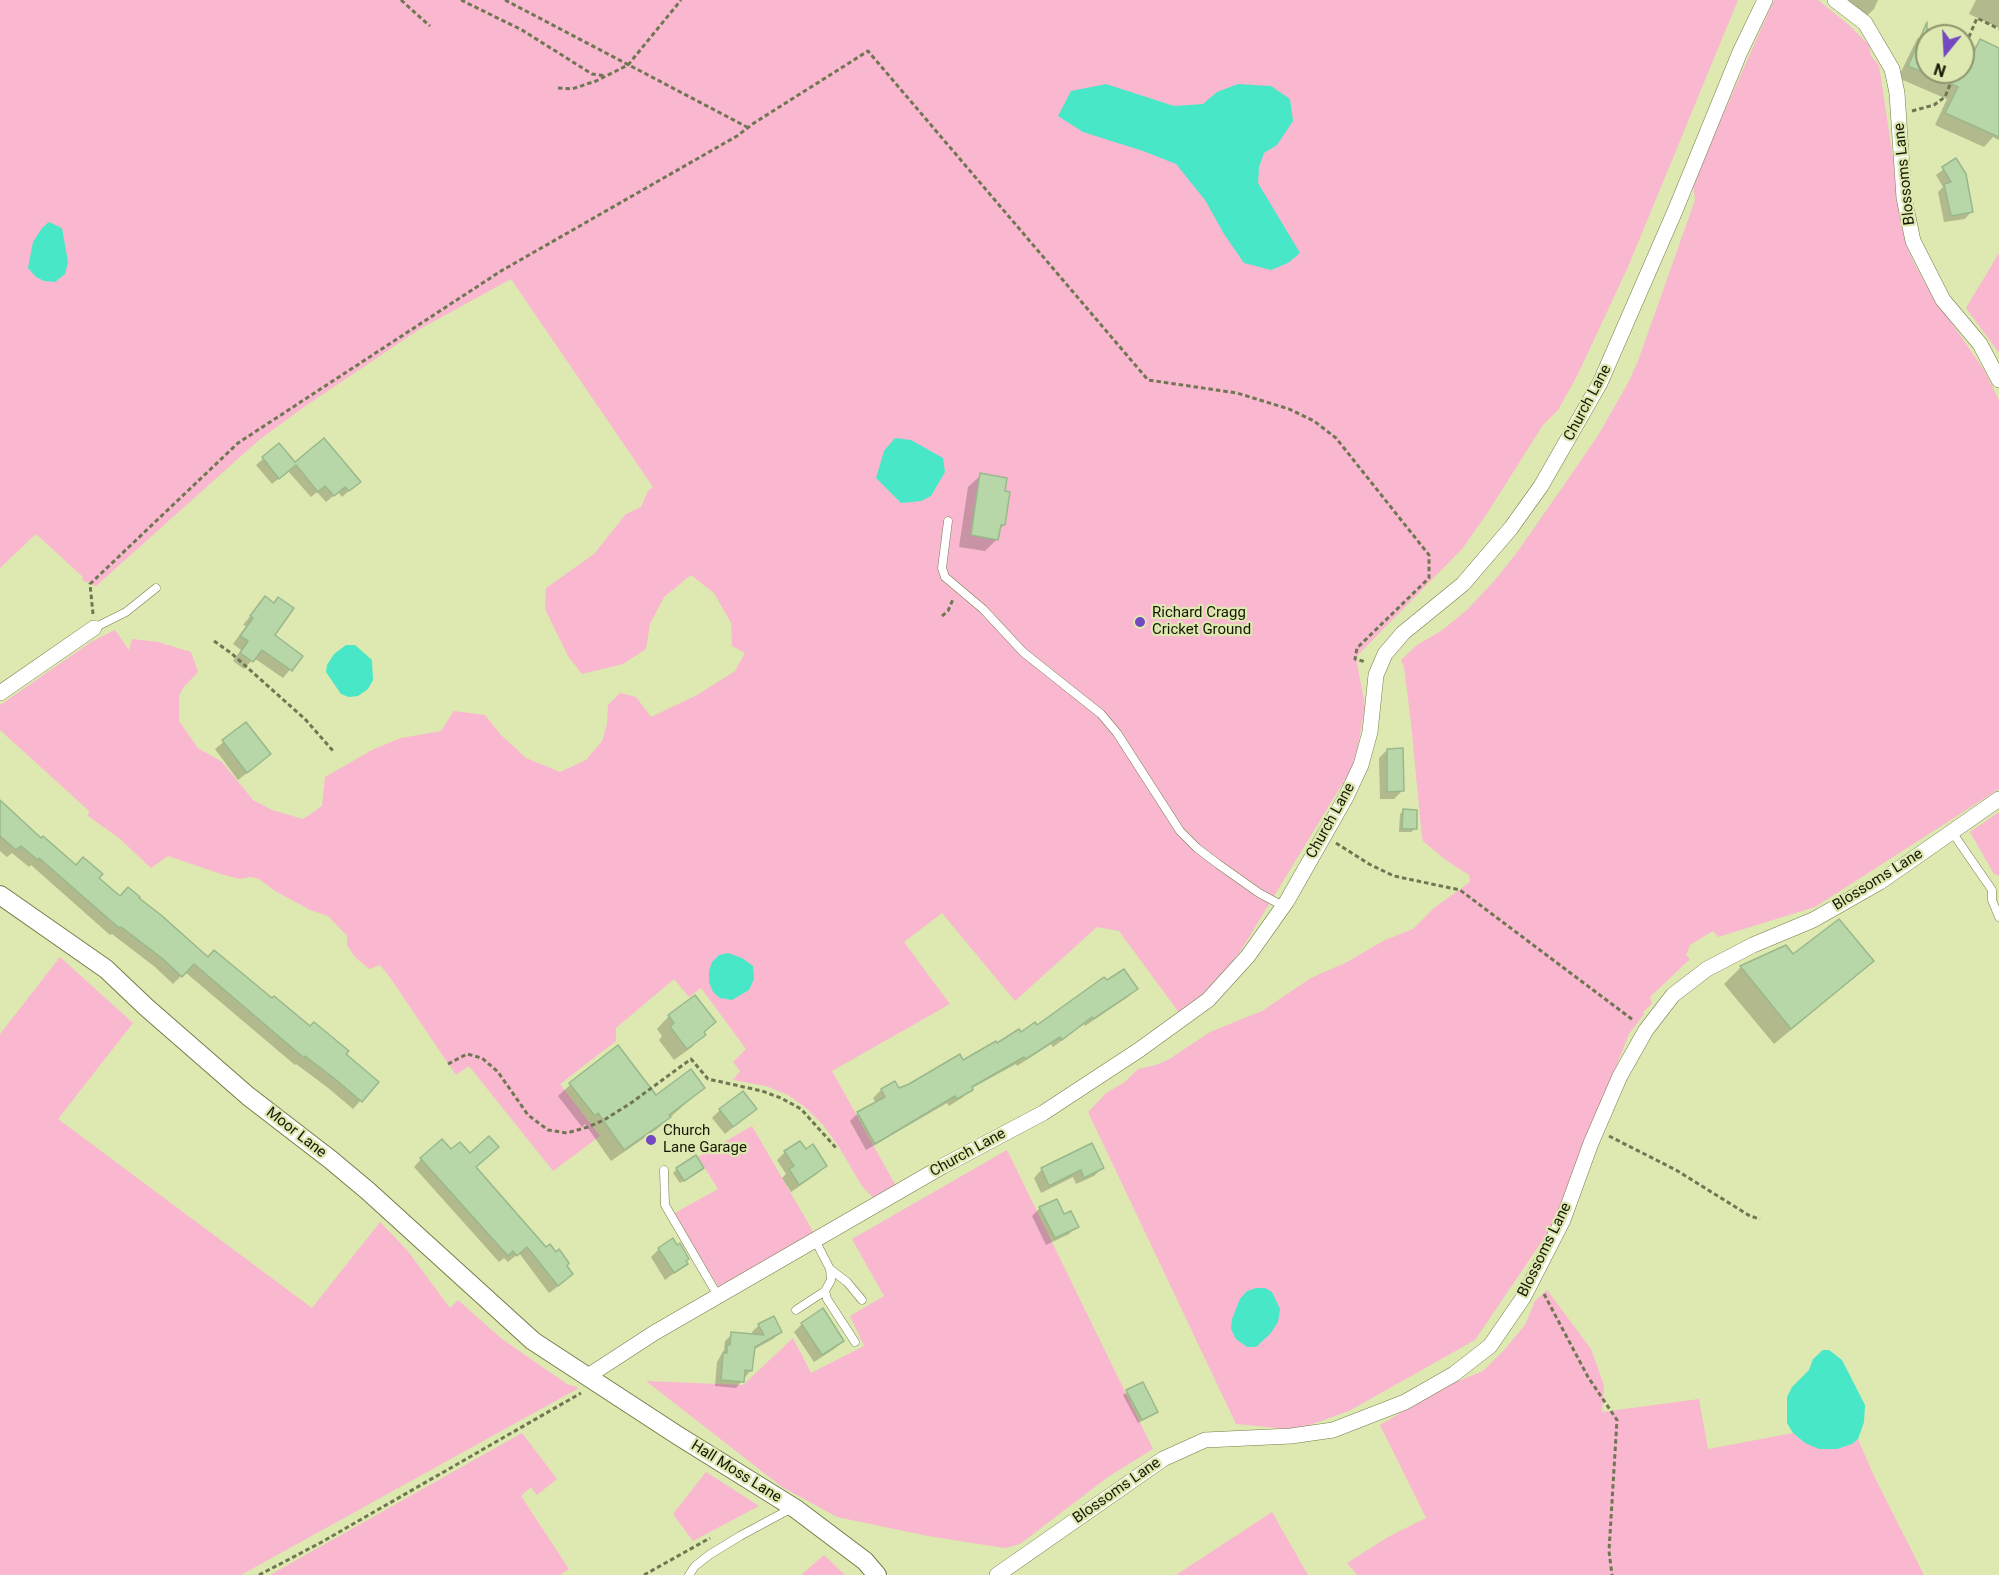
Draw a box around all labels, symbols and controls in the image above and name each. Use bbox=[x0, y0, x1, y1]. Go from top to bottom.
north arrow bbox=[1915, 24, 1975, 84]
text: N bbox=[1932, 59, 1948, 80]
street label: Blossoms Lane bbox=[1891, 122, 1919, 226]
street label: Church Lane bbox=[1560, 362, 1616, 444]
place label: Richard Cragg Cricket Ground bbox=[1152, 604, 1251, 639]
marker: Richard Cragg Cricket Ground bbox=[1133, 615, 1147, 629]
street label: Church Lane bbox=[1303, 780, 1359, 862]
street label: Blossoms Lane bbox=[1830, 845, 1926, 915]
street label: Moor Lane bbox=[262, 1104, 330, 1162]
place label: Church Lane Garage bbox=[663, 1122, 747, 1157]
street label: Church Lane bbox=[927, 1125, 1009, 1181]
marker: Church Lane Garage bbox=[644, 1133, 658, 1147]
street label: Blossoms Lane bbox=[1514, 1200, 1576, 1300]
street label: Hall Moss Lane bbox=[687, 1437, 785, 1507]
street label: Blossoms Lane bbox=[1070, 1454, 1164, 1528]

